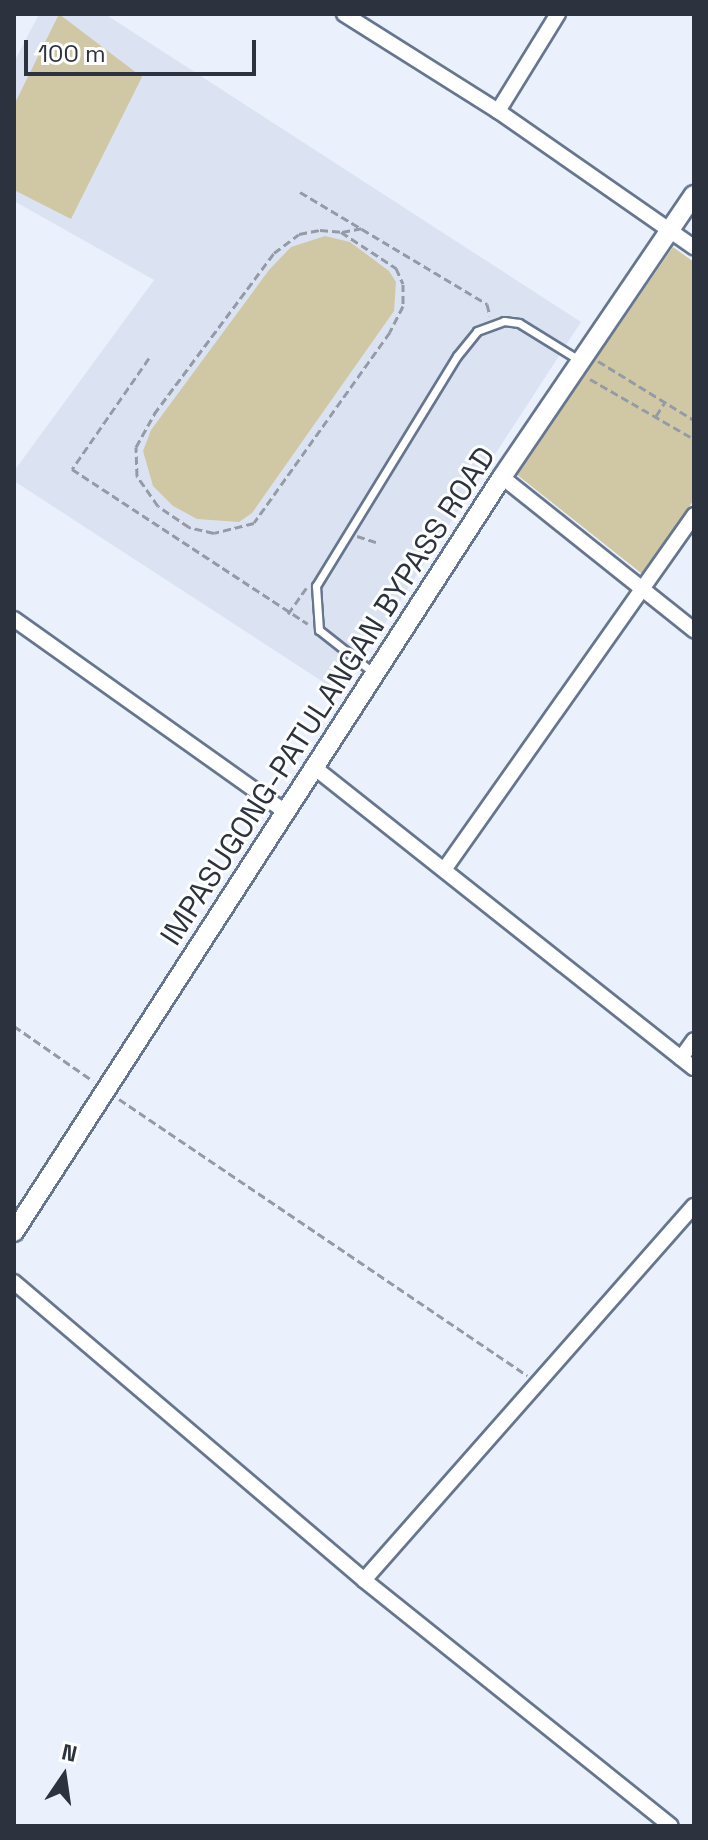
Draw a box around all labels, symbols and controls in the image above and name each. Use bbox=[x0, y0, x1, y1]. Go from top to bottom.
scale bar bbox=[28, 24, 260, 74]
text: 100 m bbox=[38, 38, 106, 69]
street label: IMPASUGONG-PATULANGAN BYPASS ROAD bbox=[153, 440, 503, 952]
north arrow bbox=[24, 1736, 104, 1816]
text: N bbox=[59, 1737, 80, 1768]

